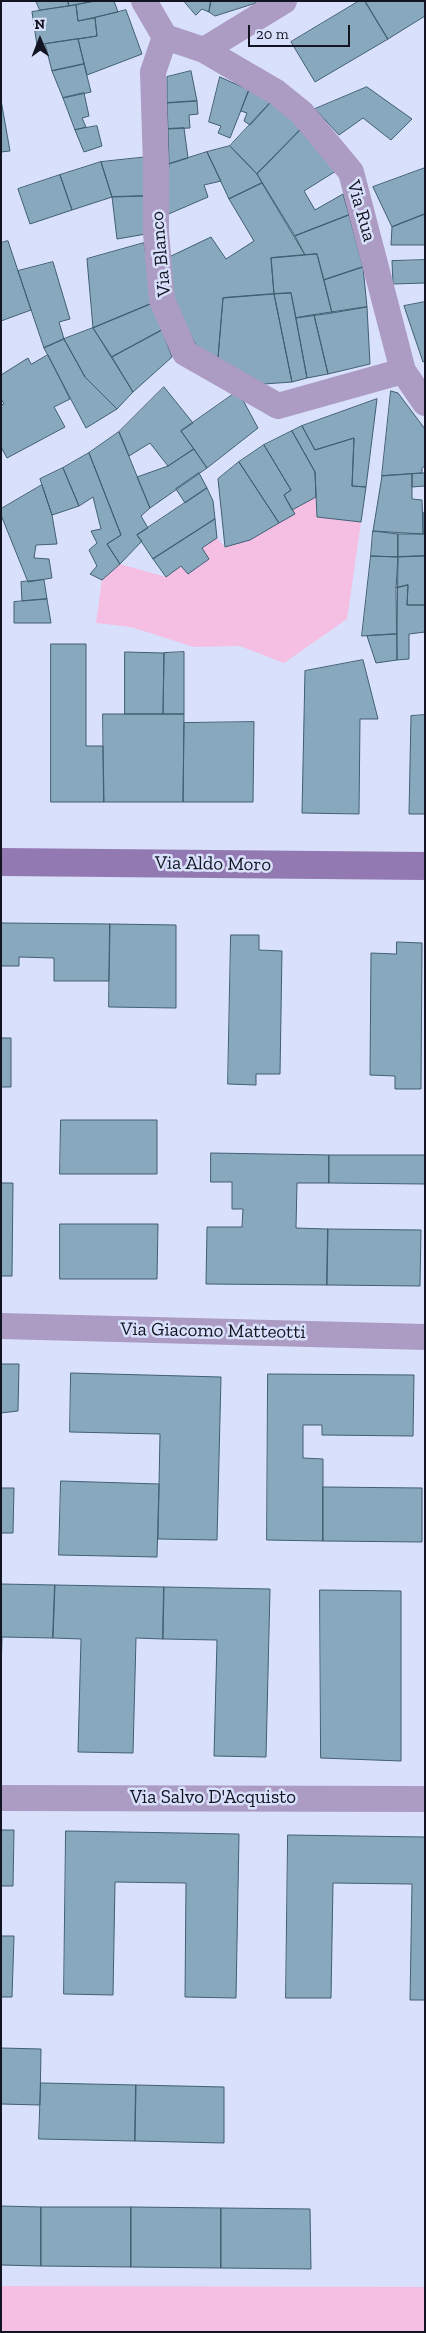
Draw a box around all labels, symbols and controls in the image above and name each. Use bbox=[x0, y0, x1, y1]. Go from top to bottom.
north arrow bbox=[15, 15, 65, 65]
scale bar bbox=[251, 15, 354, 47]
text: N bbox=[34, 16, 45, 33]
text: 20 m bbox=[256, 25, 289, 43]
street label: Via Rua bbox=[341, 178, 381, 244]
street label: Via Blanco bbox=[146, 210, 176, 298]
street label: Via Aldo Moro bbox=[155, 852, 271, 876]
street label: Via Giacomo Matteotti bbox=[120, 1318, 306, 1344]
street label: Via Salvo D'Acquisto bbox=[130, 1787, 296, 1809]

